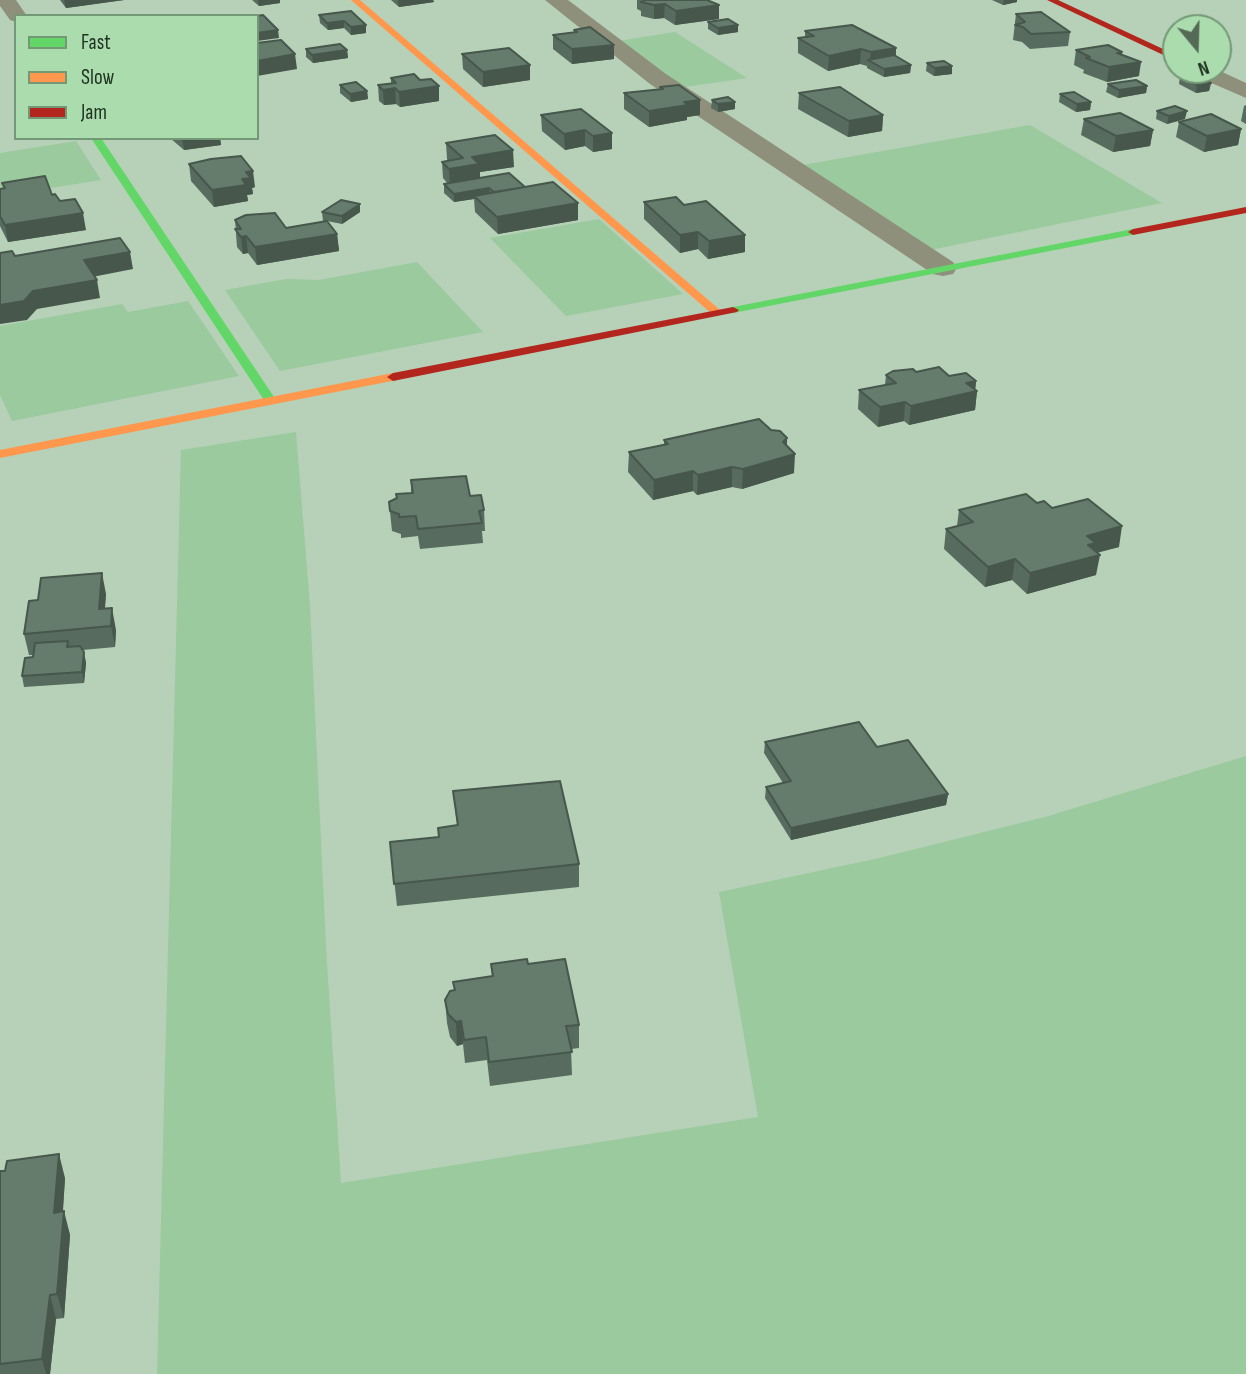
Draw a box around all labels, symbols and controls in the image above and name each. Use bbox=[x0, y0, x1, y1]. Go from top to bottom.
legend bbox=[14, 14, 259, 140]
north arrow bbox=[1162, 14, 1232, 84]
text: Fast bbox=[81, 30, 111, 55]
text: N bbox=[1195, 55, 1212, 80]
text: Slow bbox=[81, 65, 114, 90]
text: Jam bbox=[81, 100, 107, 125]

